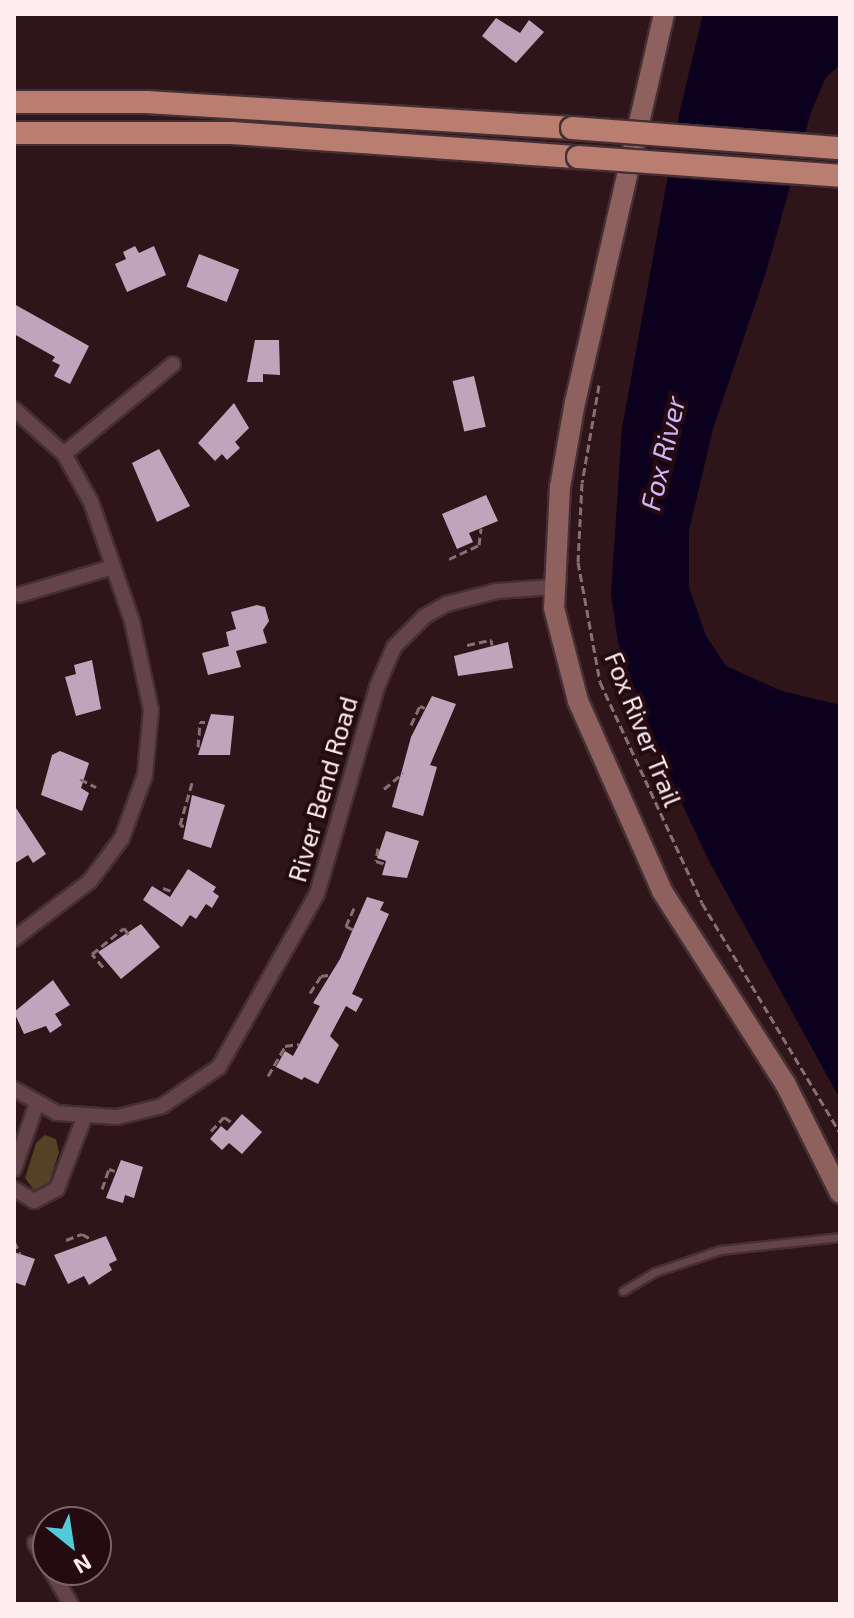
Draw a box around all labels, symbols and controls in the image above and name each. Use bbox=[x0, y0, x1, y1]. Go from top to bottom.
water label: Fox River bbox=[633, 393, 691, 513]
street label: Fox River Trail bbox=[599, 646, 689, 812]
street label: River Bend Road bbox=[281, 692, 363, 886]
north arrow bbox=[32, 1506, 112, 1586]
text: N bbox=[70, 1550, 96, 1580]

